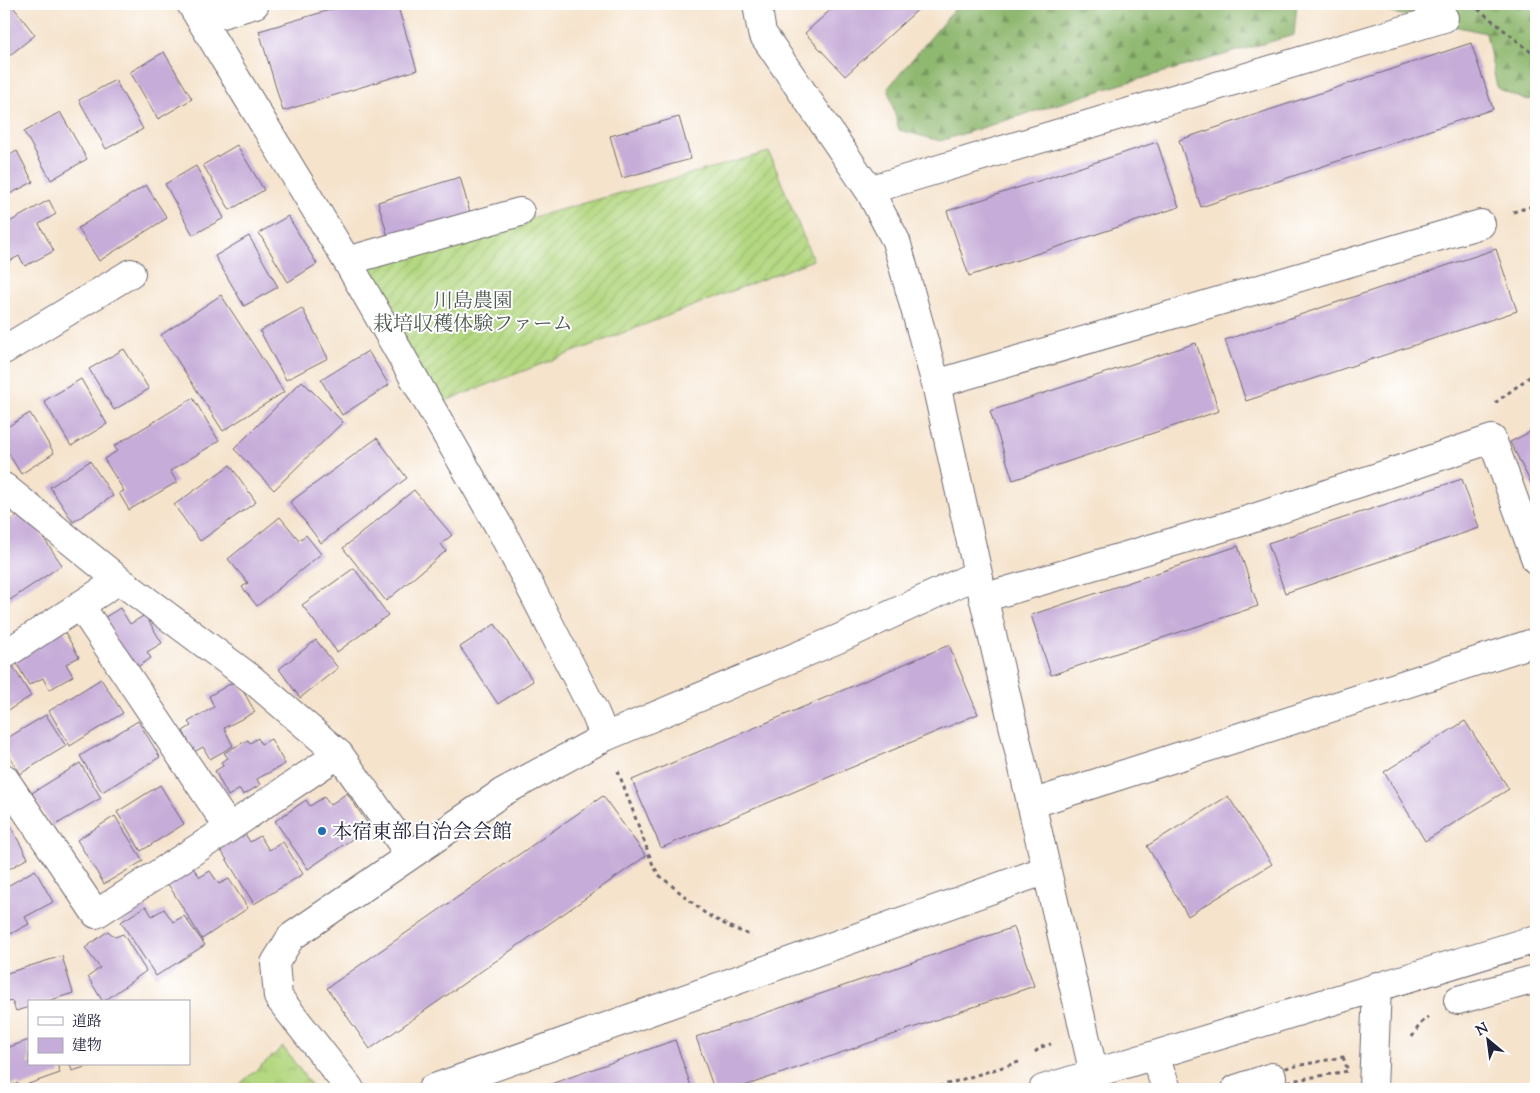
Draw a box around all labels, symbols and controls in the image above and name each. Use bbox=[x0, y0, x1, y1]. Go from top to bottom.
park label: 川島農園 栽培収穫体験ファーム bbox=[373, 288, 573, 340]
place label: 本宿東部自治会会館 bbox=[332, 819, 512, 848]
marker: 本宿東部自治会会館 bbox=[316, 825, 328, 837]
legend bbox=[28, 1000, 190, 1066]
text: 道路 bbox=[72, 1012, 102, 1033]
north arrow bbox=[1462, 1016, 1512, 1066]
text: N bbox=[1473, 1019, 1492, 1042]
text: 建物 bbox=[72, 1036, 102, 1057]

